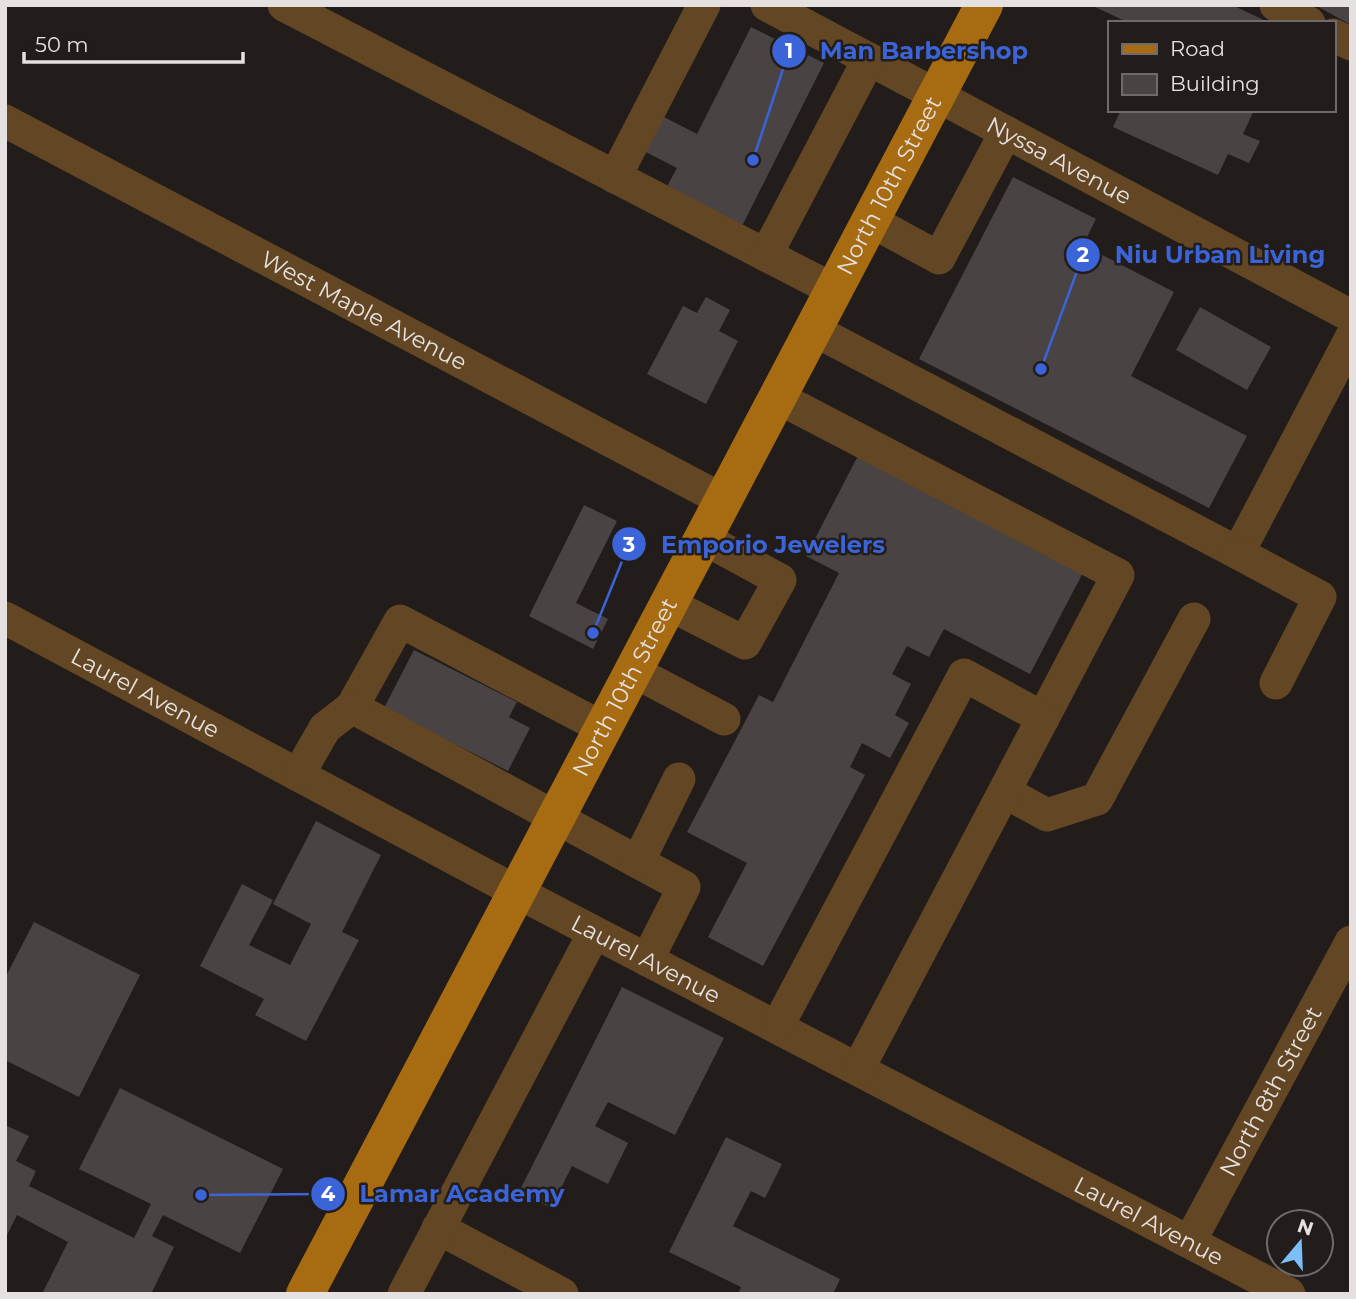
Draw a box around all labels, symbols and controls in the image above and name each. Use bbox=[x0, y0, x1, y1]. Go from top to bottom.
scale bar bbox=[24, 21, 243, 65]
legend bbox=[1108, 21, 1335, 112]
callout: Man Barbershop bbox=[771, 28, 1042, 73]
text: 50 m bbox=[35, 32, 89, 57]
text: Man Barbershop bbox=[820, 36, 1028, 65]
text: Road bbox=[1170, 36, 1225, 61]
text: 1 bbox=[785, 38, 793, 63]
text: Building bbox=[1170, 71, 1260, 96]
street label: North 10th Street bbox=[830, 91, 947, 279]
street label: Nyssa Avenue bbox=[982, 111, 1136, 211]
callout: Niu Urban Living bbox=[1066, 232, 1339, 277]
text: Niu Urban Living bbox=[1115, 240, 1325, 269]
text: 2 bbox=[1077, 242, 1089, 267]
street label: West Maple Avenue bbox=[256, 245, 472, 376]
callout: Emporio Jewelers bbox=[612, 522, 899, 567]
text: Emporio Jewelers bbox=[661, 530, 885, 559]
text: 3 bbox=[622, 532, 635, 557]
street label: North 10th Street bbox=[566, 593, 683, 781]
street label: Laurel Avenue bbox=[66, 642, 224, 744]
street label: Laurel Avenue bbox=[566, 909, 725, 1010]
street label: North 8th Street bbox=[1214, 1002, 1328, 1181]
callout: Lamar Academy bbox=[311, 1171, 579, 1216]
street label: Laurel Avenue bbox=[1069, 1171, 1228, 1271]
text: Lamar Academy bbox=[360, 1179, 565, 1208]
text: 4 bbox=[321, 1181, 336, 1206]
north arrow bbox=[1265, 1208, 1335, 1278]
text: N bbox=[1294, 1214, 1316, 1241]

